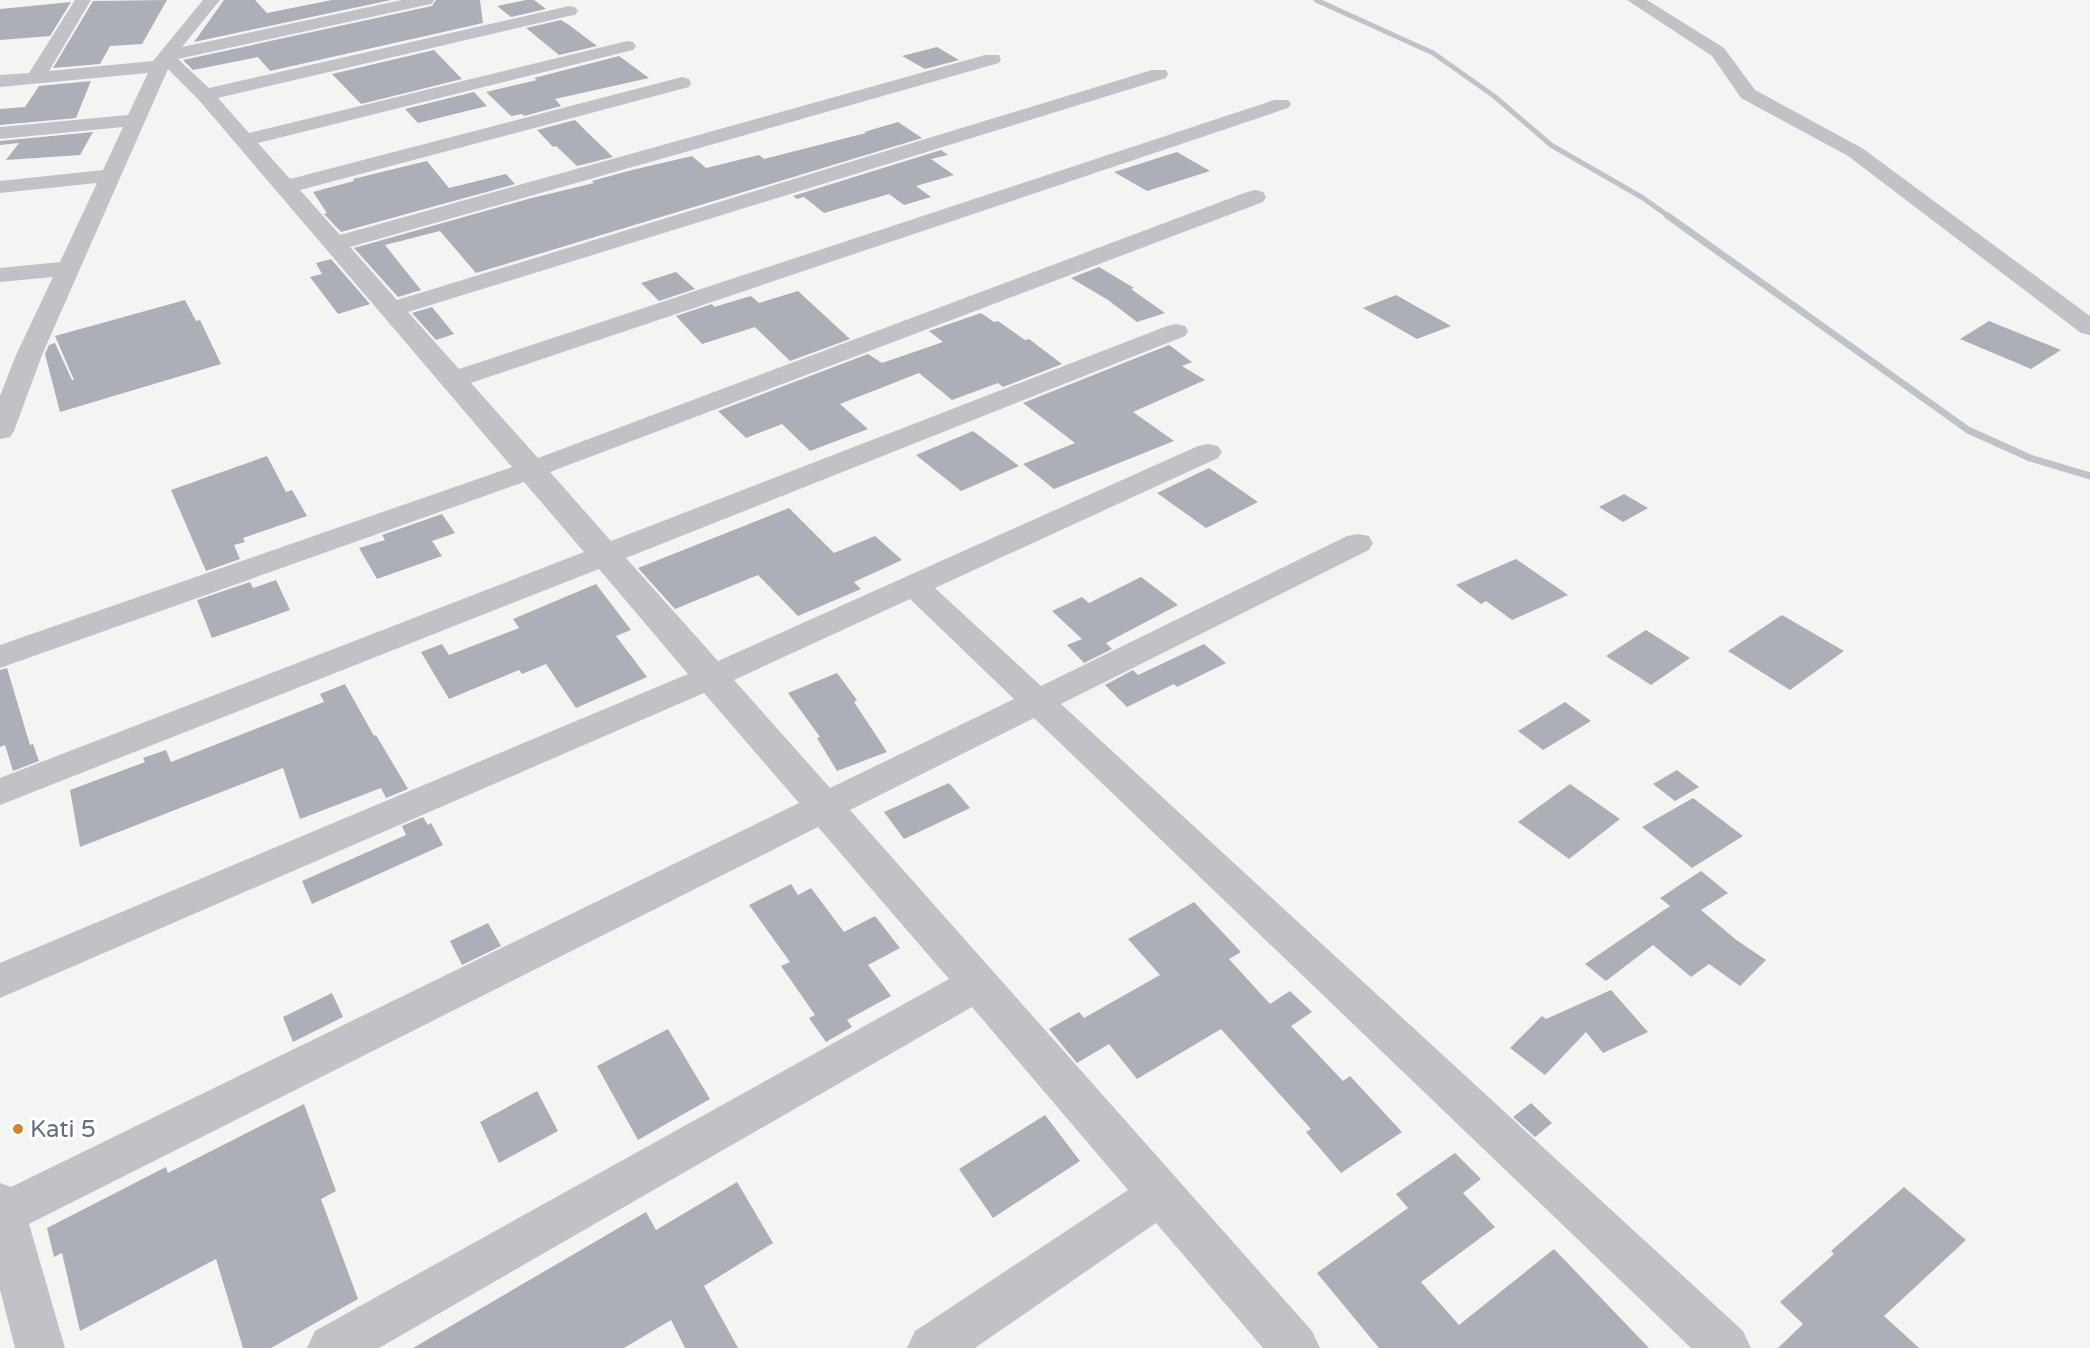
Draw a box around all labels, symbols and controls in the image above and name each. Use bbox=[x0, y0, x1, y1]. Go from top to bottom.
place label: Kati 5 bbox=[30, 1115, 96, 1144]
marker: Kati 5 bbox=[11, 1122, 25, 1136]

